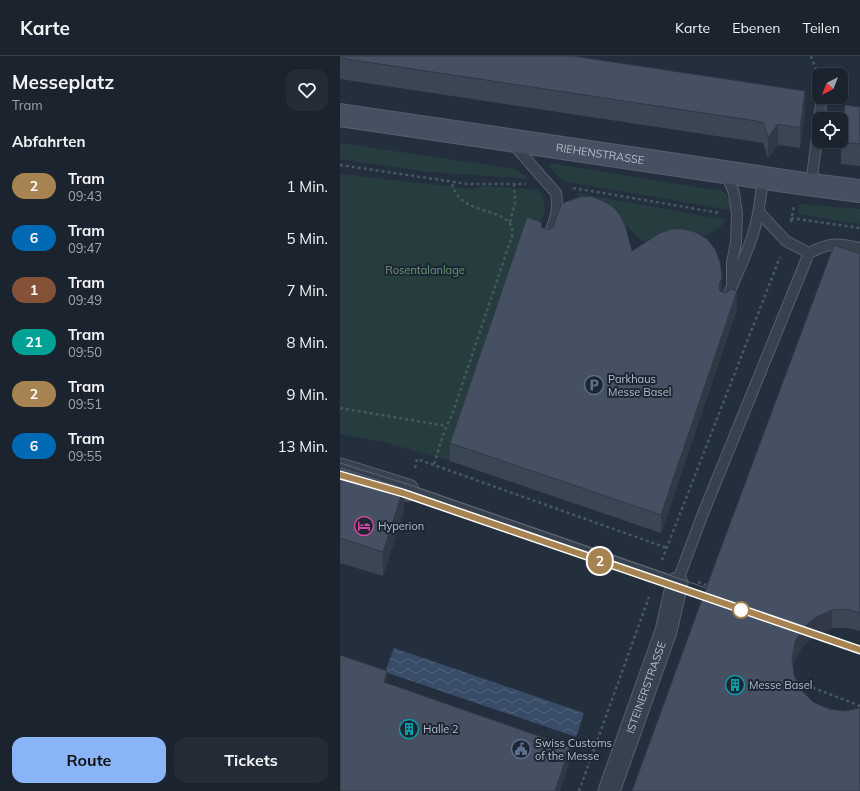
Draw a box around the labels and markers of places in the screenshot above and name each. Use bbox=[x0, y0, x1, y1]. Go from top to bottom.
place label: Parkhaus Messe Basel bbox=[608, 372, 671, 399]
parking icon: Parkhaus Messe Basel bbox=[583, 374, 605, 396]
hotel icon: Hyperion bbox=[353, 515, 375, 537]
place label: Hyperion bbox=[378, 519, 424, 533]
unlabelled marker bbox=[732, 601, 750, 619]
building icon: Messe Basel bbox=[724, 674, 746, 696]
place label: Messe Basel bbox=[749, 678, 812, 692]
building icon: Halle 2 bbox=[398, 718, 420, 740]
place label: Halle 2 bbox=[423, 722, 459, 736]
place label: Swiss Customs of the Messe bbox=[535, 736, 612, 763]
public building icon: Swiss Customs of the Messe bbox=[510, 738, 532, 760]

